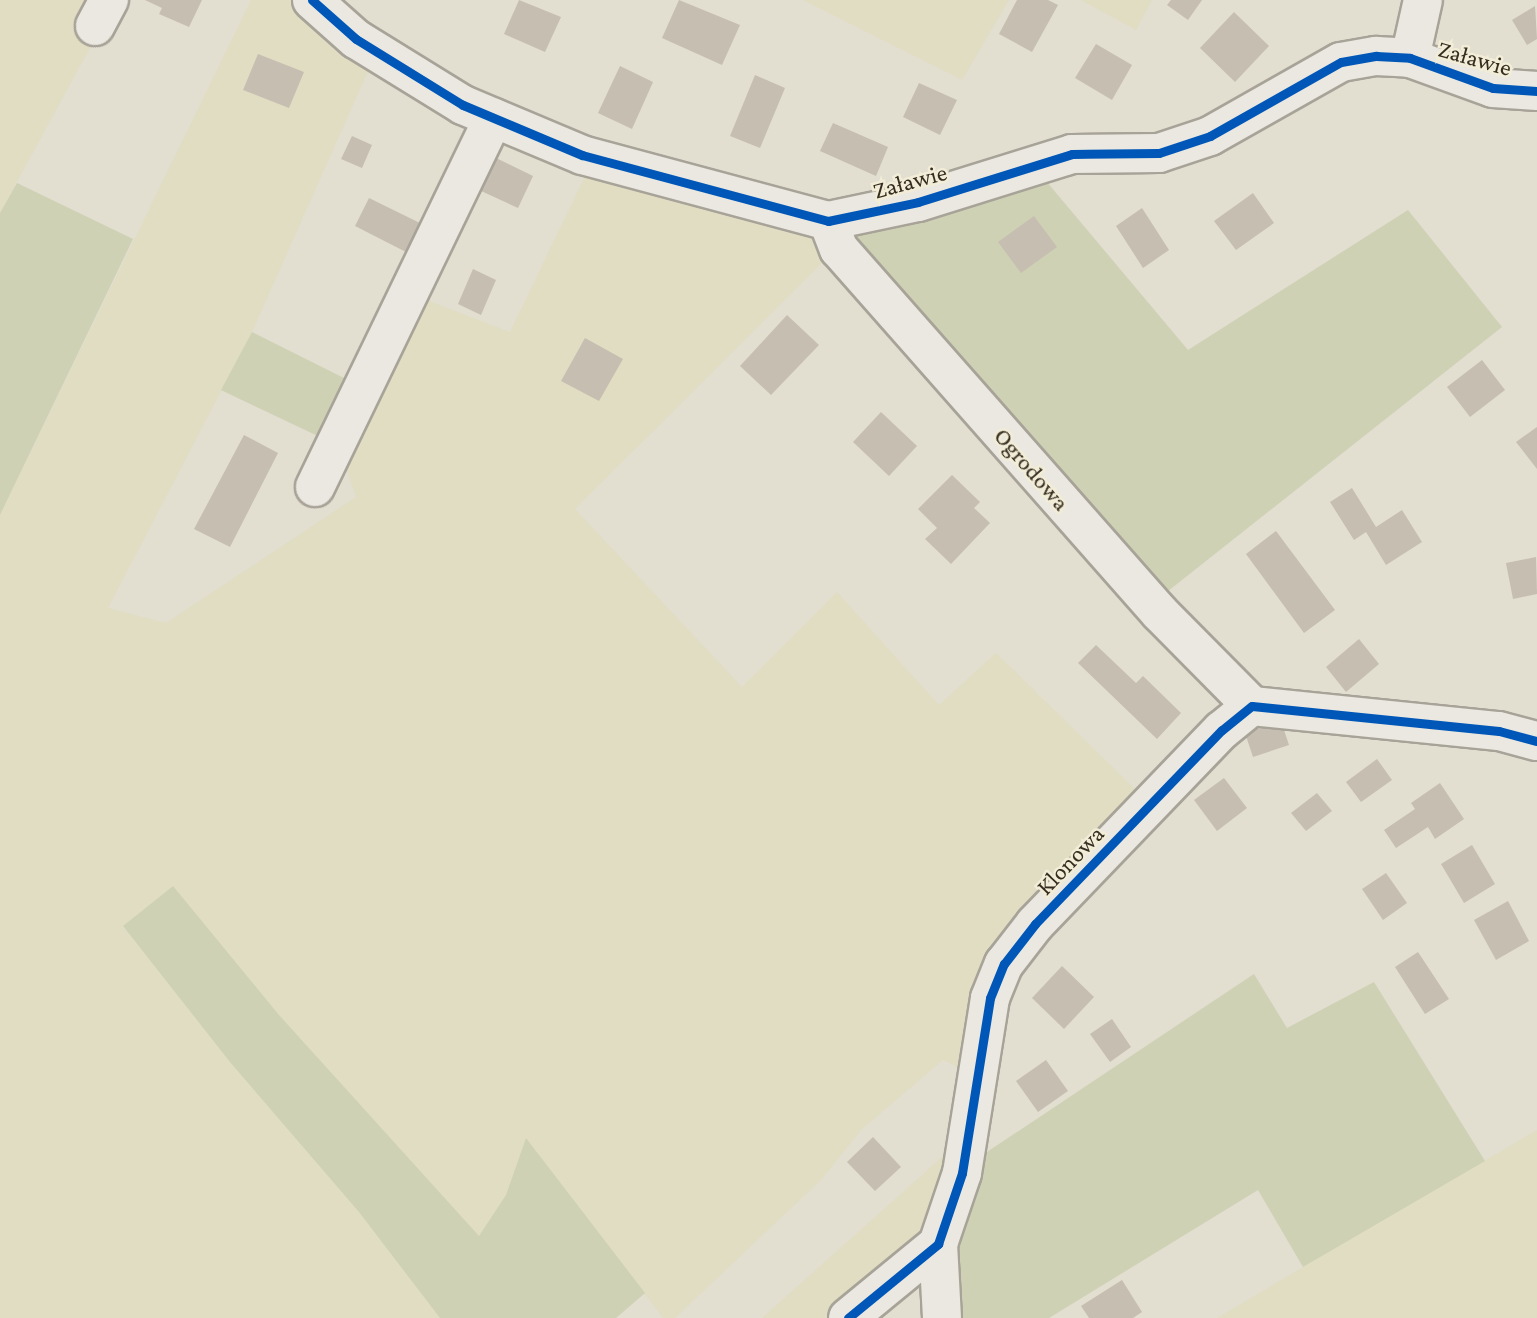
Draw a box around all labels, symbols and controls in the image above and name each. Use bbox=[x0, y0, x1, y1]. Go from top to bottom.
street label: Załawie bbox=[1435, 34, 1515, 82]
street label: Załawie bbox=[870, 157, 950, 205]
street label: Ogrodowa bbox=[988, 422, 1076, 516]
street label: Klonowa bbox=[1030, 819, 1110, 901]

